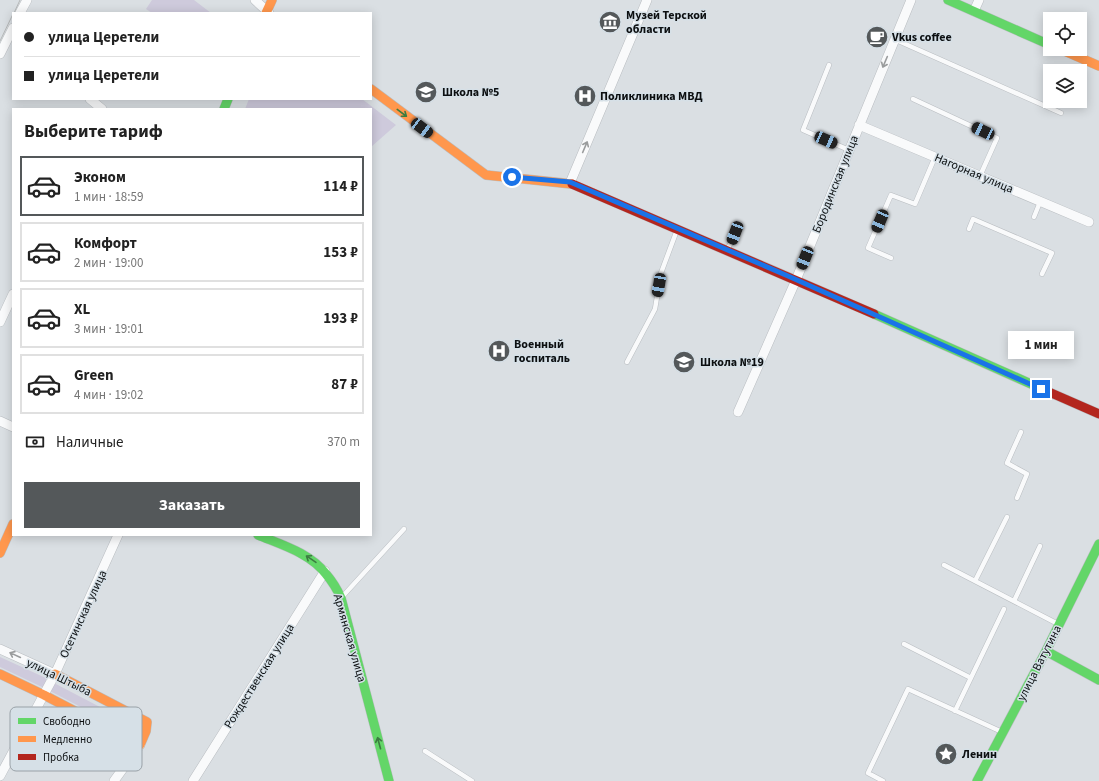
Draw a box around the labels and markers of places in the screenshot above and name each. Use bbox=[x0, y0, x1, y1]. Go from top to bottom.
place label: Музей Терской области bbox=[626, 7, 707, 38]
museum icon: Музей Терской области bbox=[597, 9, 623, 35]
cafe icon: Vkus coffee bbox=[864, 24, 890, 50]
place label: Vkus coffee bbox=[891, 29, 952, 46]
school or university icon: Школа №5 bbox=[413, 79, 439, 105]
hospital icon: Поликлиника МВД bbox=[572, 83, 598, 109]
place label: Школа №5 bbox=[442, 84, 499, 101]
place label: Поликлиника МВД bbox=[600, 88, 703, 105]
place label: Военный госпиталь bbox=[514, 336, 570, 367]
hospital icon: Военный госпиталь bbox=[486, 338, 512, 364]
school or university icon: Школа №19 bbox=[671, 349, 697, 375]
place label: Школа №19 bbox=[700, 354, 764, 371]
place icon: Ленин bbox=[933, 741, 959, 767]
place label: Ленин bbox=[961, 746, 997, 763]

